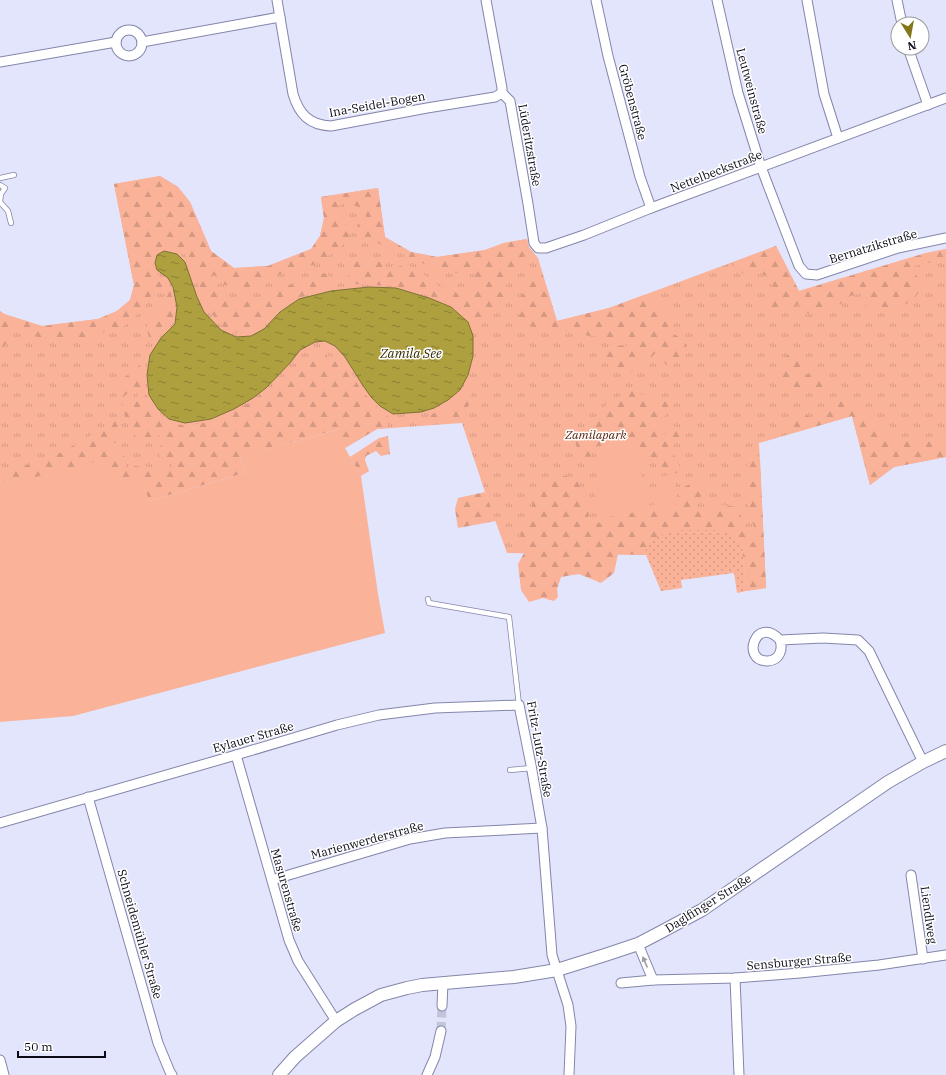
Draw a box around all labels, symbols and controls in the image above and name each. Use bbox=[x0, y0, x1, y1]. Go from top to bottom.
north arrow bbox=[890, 16, 930, 56]
text: N bbox=[906, 38, 918, 54]
street label: Leutweinstraße bbox=[733, 46, 771, 136]
street label: Gröbenstraße bbox=[616, 62, 650, 142]
street label: Ina-Seidel-Bogen bbox=[328, 88, 427, 120]
street label: Lüderitzstraße bbox=[515, 103, 545, 187]
street label: Nettelbeckstraße bbox=[668, 147, 764, 195]
street label: Bernatzikstraße bbox=[827, 226, 919, 266]
water label: Zamila See bbox=[379, 345, 442, 362]
park label: Zamilapark bbox=[564, 427, 627, 442]
street label: Fritz-Lutz-Straße bbox=[524, 700, 556, 798]
street label: Eylauer Straße bbox=[211, 718, 295, 756]
street label: Marienwerderstraße bbox=[309, 818, 425, 862]
street label: Masurenstraße bbox=[268, 847, 306, 933]
street label: Schneidemühler Straße bbox=[114, 867, 166, 1001]
street label: Daglfinger Straße bbox=[662, 871, 754, 935]
street label: Liendlweg bbox=[918, 885, 941, 945]
street label: Sensburger Straße bbox=[746, 949, 852, 973]
one-way arrow bbox=[642, 955, 648, 967]
scale bar bbox=[18, 1033, 105, 1059]
text: 50 m bbox=[24, 1039, 53, 1054]

